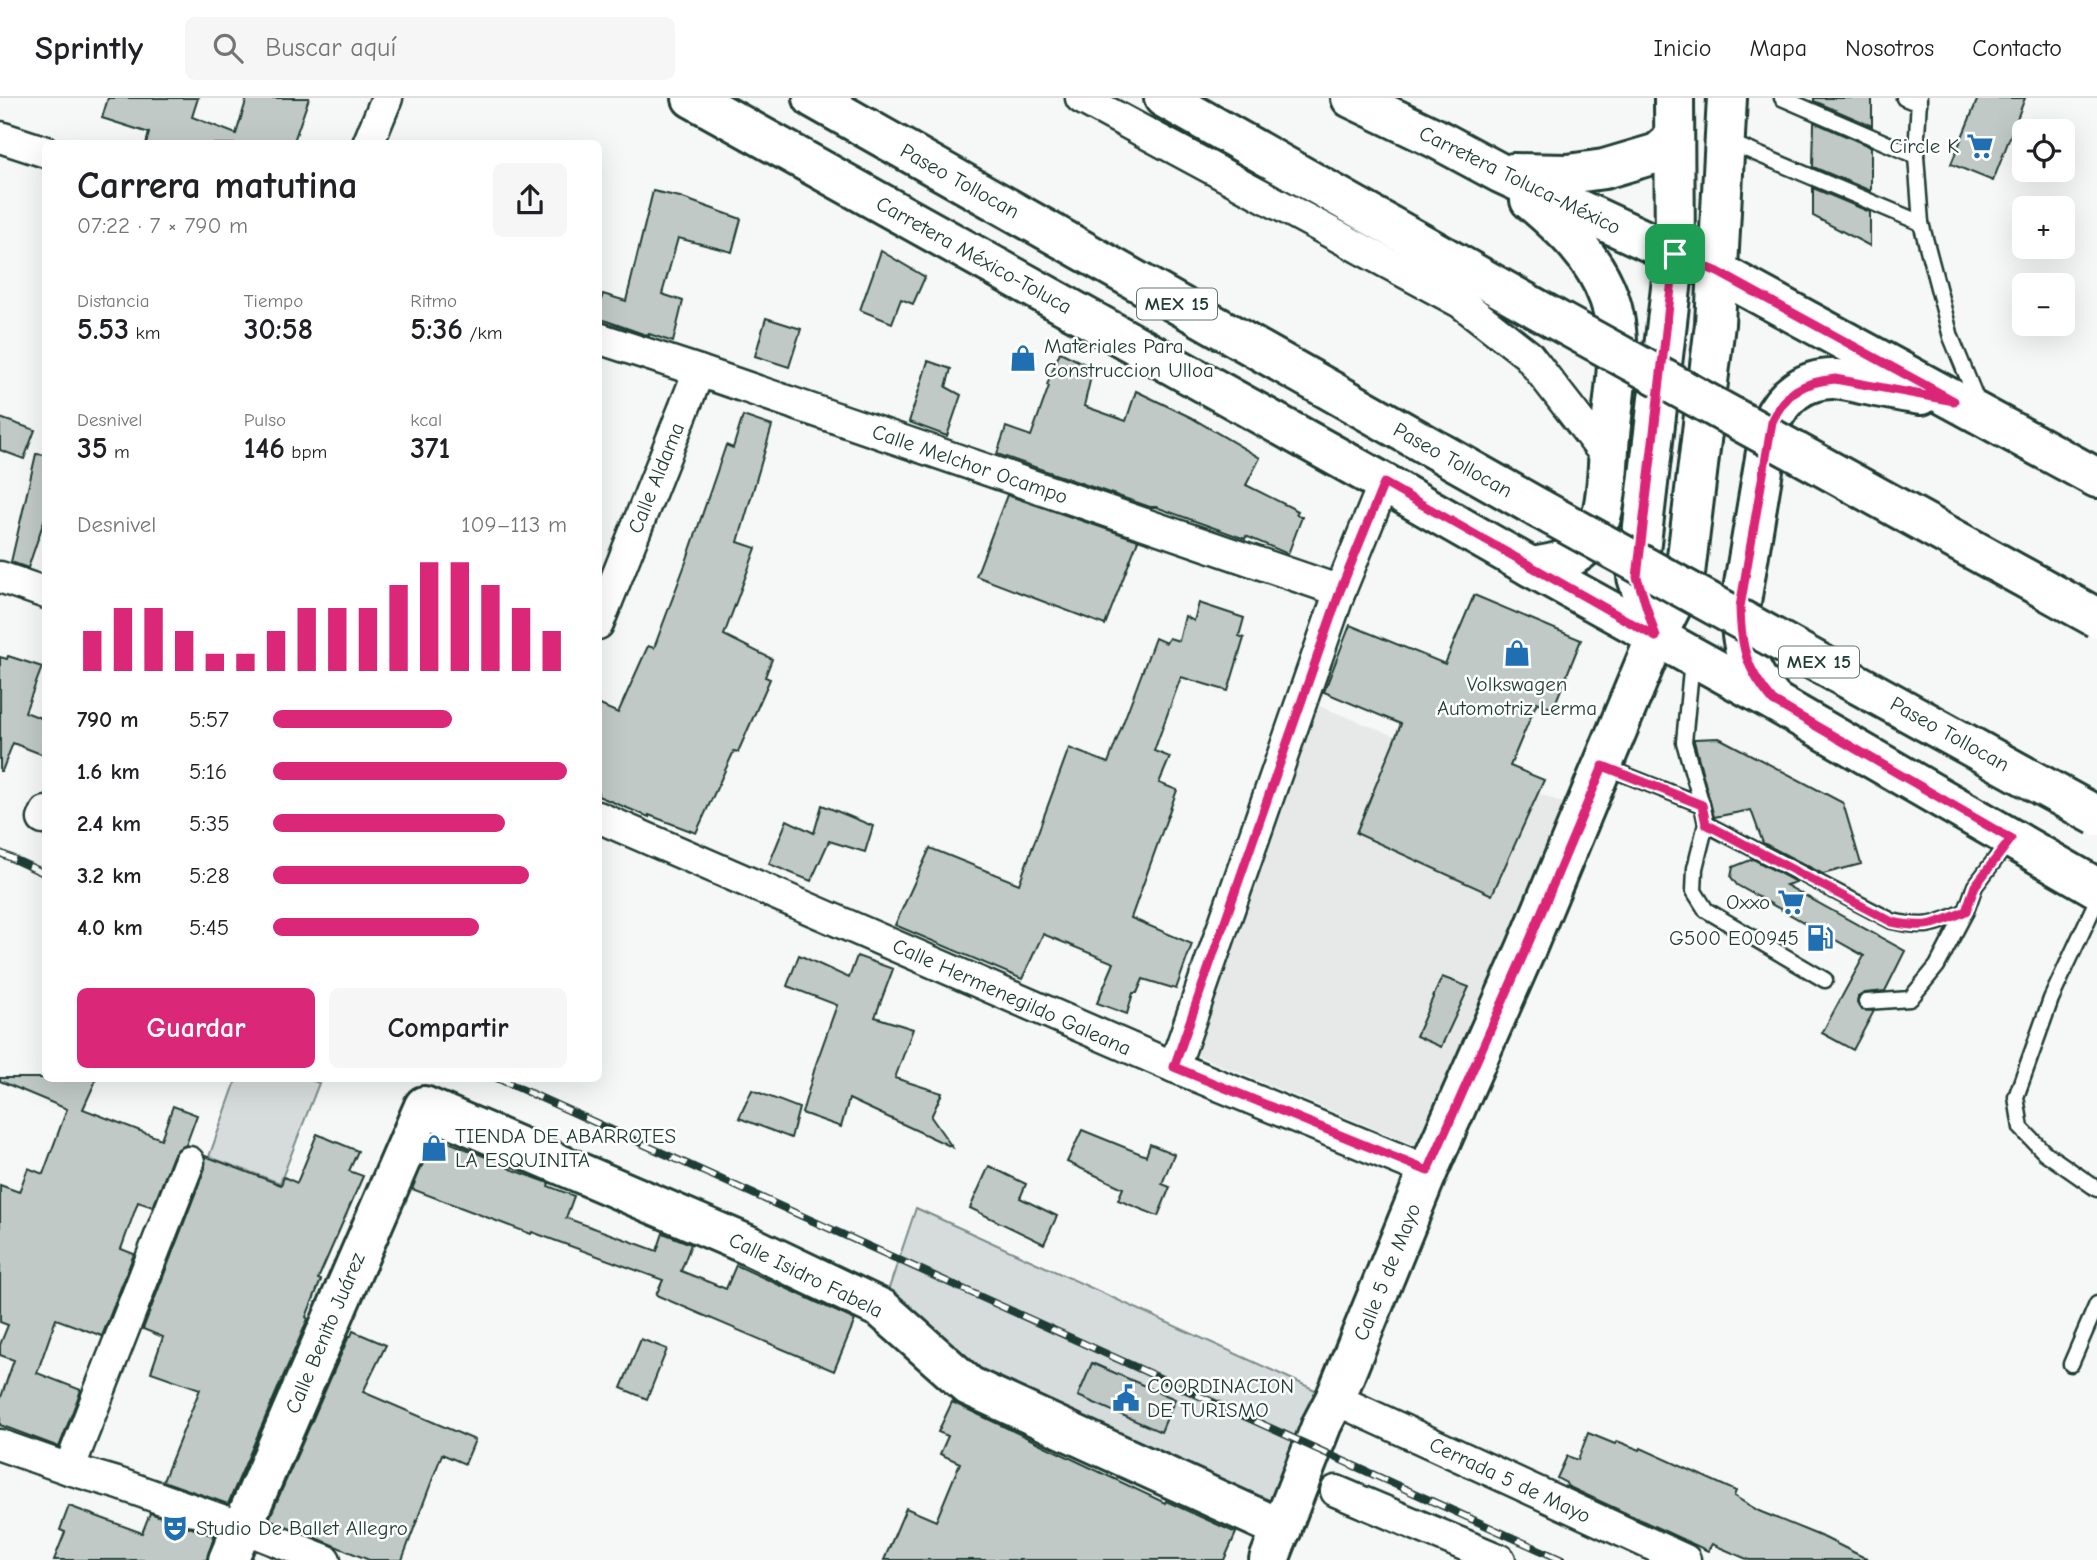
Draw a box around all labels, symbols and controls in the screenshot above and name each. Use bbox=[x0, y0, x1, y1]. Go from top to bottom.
search box bbox=[185, 17, 675, 80]
text: Sprintly bbox=[35, 29, 143, 67]
icon: search bbox=[209, 29, 247, 67]
text: Buscar aquí bbox=[265, 33, 396, 63]
text: Inicio bbox=[1654, 34, 1711, 62]
text: Mapa bbox=[1749, 34, 1807, 62]
text: Nosotros bbox=[1845, 34, 1934, 62]
text: Contacto bbox=[1972, 34, 2062, 62]
map controls bbox=[2012, 119, 2075, 336]
button: locate bbox=[2012, 119, 2075, 182]
street label: Carretera Toluca-México bbox=[1415, 121, 1625, 239]
supermarket icon: Circle K bbox=[1965, 131, 1995, 161]
place label: Circle K bbox=[1890, 134, 1959, 158]
street label: Paseo Tollocan bbox=[896, 138, 1024, 224]
button: share bbox=[493, 163, 567, 237]
text: Carrera matutina bbox=[77, 164, 358, 208]
street label: Carretera México-Toluca bbox=[872, 191, 1076, 319]
button: + bbox=[2012, 196, 2075, 259]
text: 07:22 · 7 × 790 m bbox=[77, 212, 248, 239]
pin bbox=[1645, 224, 1705, 284]
icon: arrive bbox=[1656, 235, 1694, 273]
button: − bbox=[2012, 273, 2075, 336]
road number: MEX 15 bbox=[1137, 288, 1217, 320]
text: Distancia bbox=[77, 290, 150, 312]
text: Tiempo bbox=[244, 290, 303, 312]
text: Ritmo bbox=[410, 290, 457, 312]
text: 5.53 bbox=[77, 312, 129, 347]
text: 30:58 bbox=[244, 312, 313, 347]
text: 5:36 bbox=[410, 312, 463, 347]
text: km bbox=[129, 322, 160, 344]
text: /km bbox=[463, 322, 503, 344]
place label: Materiales Para Construccion Ulloa bbox=[1044, 334, 1214, 382]
shop icon: Materiales Para Construccion Ulloa bbox=[1008, 343, 1038, 373]
text: Desnivel bbox=[77, 409, 142, 431]
text: Pulso bbox=[244, 409, 286, 431]
text: kcal bbox=[410, 409, 442, 431]
street label: Paseo Tollocan bbox=[1389, 417, 1517, 503]
street label: Calle Aldama bbox=[623, 419, 689, 537]
street label: Calle Melchor Ocampo bbox=[869, 419, 1071, 509]
text: 35 bbox=[77, 431, 108, 466]
text: 146 bbox=[244, 431, 285, 466]
text: 371 bbox=[410, 431, 450, 466]
text: m bbox=[108, 441, 130, 463]
text: bpm bbox=[285, 441, 327, 463]
text: Desnivel bbox=[77, 511, 156, 538]
text: 109–113 m bbox=[461, 511, 567, 538]
shop icon: Volkswagen Automotriz Lerma bbox=[1502, 638, 1532, 668]
road number: MEX 15 bbox=[1779, 646, 1859, 678]
place label: Volkswagen Automotriz Lerma bbox=[1437, 672, 1597, 720]
street label: Paseo Tollocan bbox=[1886, 691, 2014, 777]
text: 790 m bbox=[77, 706, 139, 733]
text: 5:57 bbox=[189, 706, 229, 733]
text: 1.6 km bbox=[77, 758, 140, 785]
text: 5:16 bbox=[189, 758, 227, 785]
text: 2.4 km bbox=[77, 810, 141, 837]
text: 5:35 bbox=[189, 810, 230, 837]
text: 3.2 km bbox=[77, 862, 142, 889]
text: 5:28 bbox=[189, 862, 230, 889]
supermarket icon: Oxxo bbox=[1776, 887, 1806, 917]
place label: Oxxo bbox=[1726, 890, 1770, 914]
text: 4.0 km bbox=[77, 914, 143, 941]
text: 5:45 bbox=[189, 914, 229, 941]
fuel station icon: G500 E00945 bbox=[1805, 923, 1835, 953]
place label: G500 E00945 bbox=[1669, 926, 1799, 950]
street label: Calle Hermenegildo Galeana bbox=[889, 933, 1135, 1061]
button: Guardar bbox=[77, 988, 315, 1068]
button: Compartir bbox=[329, 988, 567, 1068]
place label: TIENDA DE ABARROTES LA ESQUINITA bbox=[455, 1124, 676, 1172]
shop icon: TIENDA DE ABARROTES LA ESQUINITA bbox=[419, 1133, 449, 1163]
street label: Calle 5 de Mayo bbox=[1349, 1200, 1425, 1344]
street label: Calle Isidro Fabela bbox=[725, 1227, 887, 1323]
street label: Calle Benito Juárez bbox=[280, 1249, 370, 1417]
place label: COORDINACION DE TURISMO bbox=[1147, 1374, 1294, 1422]
public building icon: COORDINACION DE TURISMO bbox=[1111, 1383, 1141, 1413]
street label: Cerrada 5 de Mayo bbox=[1426, 1432, 1594, 1528]
theatre icon: Studio De Ballet Allegro bbox=[160, 1513, 190, 1543]
place label: Studio De Ballet Allegro bbox=[196, 1516, 408, 1540]

